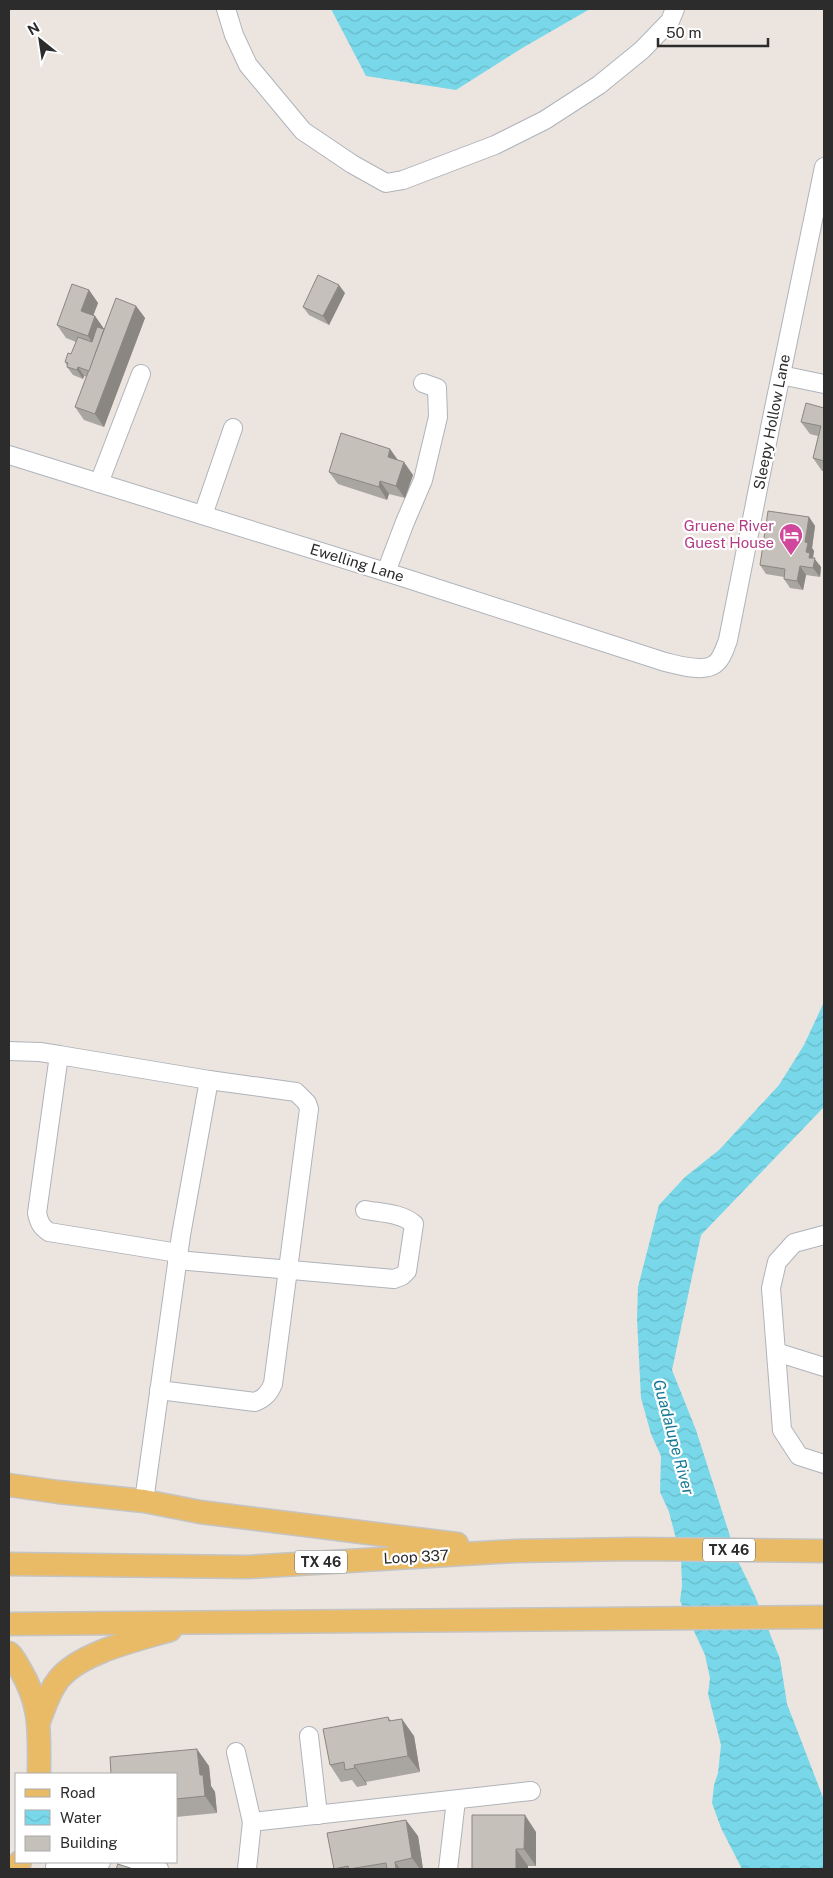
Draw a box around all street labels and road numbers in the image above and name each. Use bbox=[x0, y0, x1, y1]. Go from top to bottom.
street label: Sleepy Hollow Lane bbox=[750, 353, 793, 491]
street label: Ewelling Lane bbox=[308, 540, 406, 585]
road number: TX 46 bbox=[703, 1538, 755, 1562]
street label: Loop 337 bbox=[383, 1546, 449, 1567]
road number: TX 46 bbox=[295, 1550, 347, 1574]

